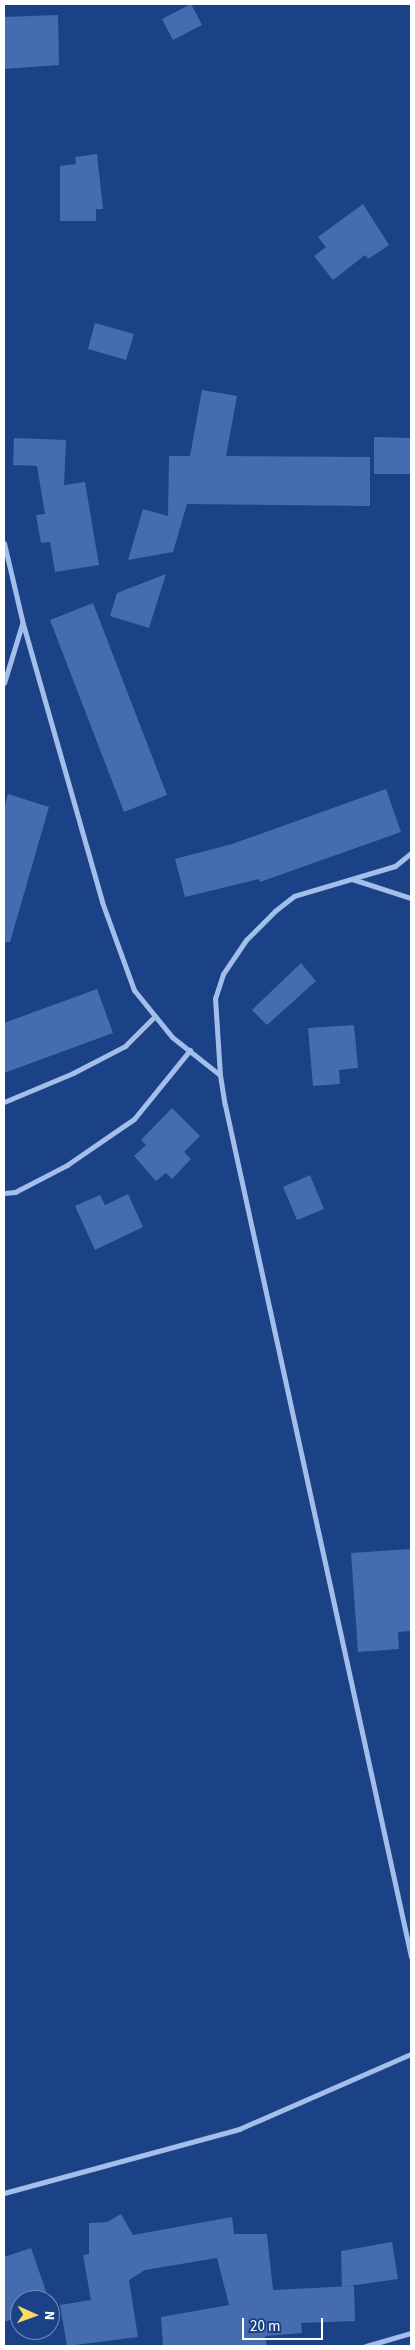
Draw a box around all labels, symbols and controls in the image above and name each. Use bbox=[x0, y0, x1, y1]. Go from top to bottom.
north arrow bbox=[10, 2290, 60, 2340]
scale bar bbox=[245, 2308, 326, 2340]
text: N bbox=[39, 2310, 59, 2320]
text: 20 m bbox=[250, 2316, 280, 2337]

